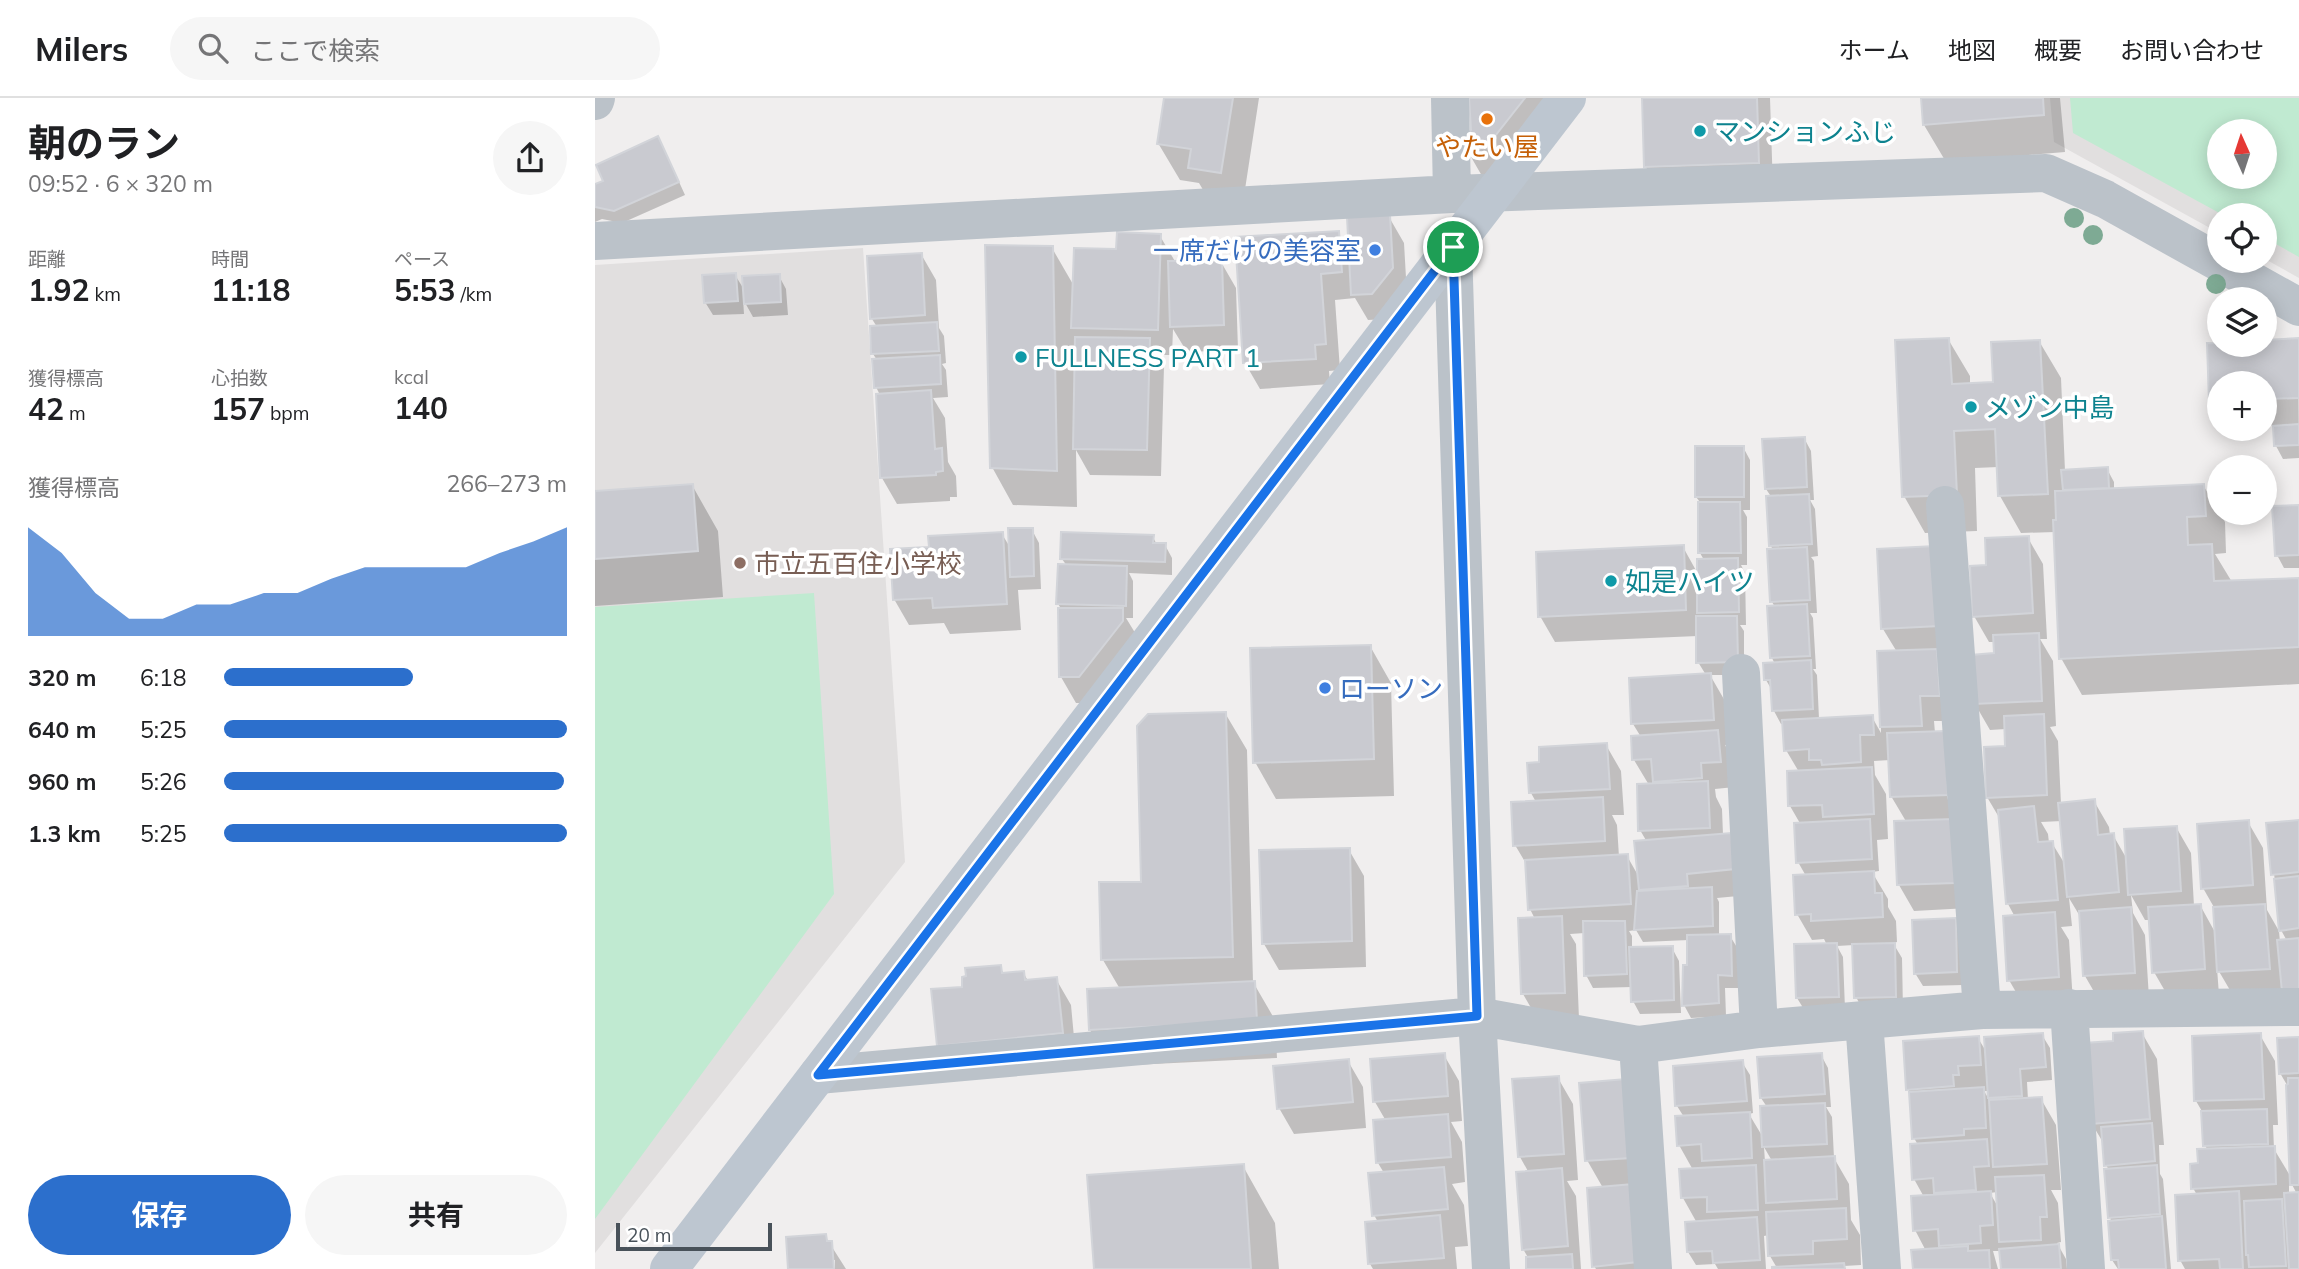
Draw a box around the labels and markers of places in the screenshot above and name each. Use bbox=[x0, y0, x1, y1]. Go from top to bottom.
marker: やたい屋 bbox=[1479, 111, 1495, 127]
place label: マンションふじ bbox=[1714, 115, 1896, 148]
marker: マンションふじ bbox=[1692, 123, 1708, 139]
place label: やたい屋 bbox=[1435, 130, 1539, 163]
pin bbox=[1423, 217, 1483, 277]
place label: 一席だけの美容室 bbox=[1153, 234, 1361, 267]
marker: 一席だけの美容室 bbox=[1367, 242, 1383, 258]
place label: FULLNESS PART 1 bbox=[1035, 341, 1260, 374]
marker: FULLNESS PART 1 bbox=[1013, 349, 1029, 365]
place label: メゾン中島 bbox=[1985, 391, 2115, 424]
marker: メゾン中島 bbox=[1963, 399, 1979, 415]
place label: 市立五百住小学校 bbox=[754, 547, 962, 580]
marker: 市立五百住小学校 bbox=[732, 555, 748, 571]
place label: 如是ハイツ bbox=[1625, 565, 1754, 598]
marker: 如是ハイツ bbox=[1603, 573, 1619, 589]
place label: ローソン bbox=[1339, 672, 1443, 705]
marker: ローソン bbox=[1317, 680, 1333, 696]

